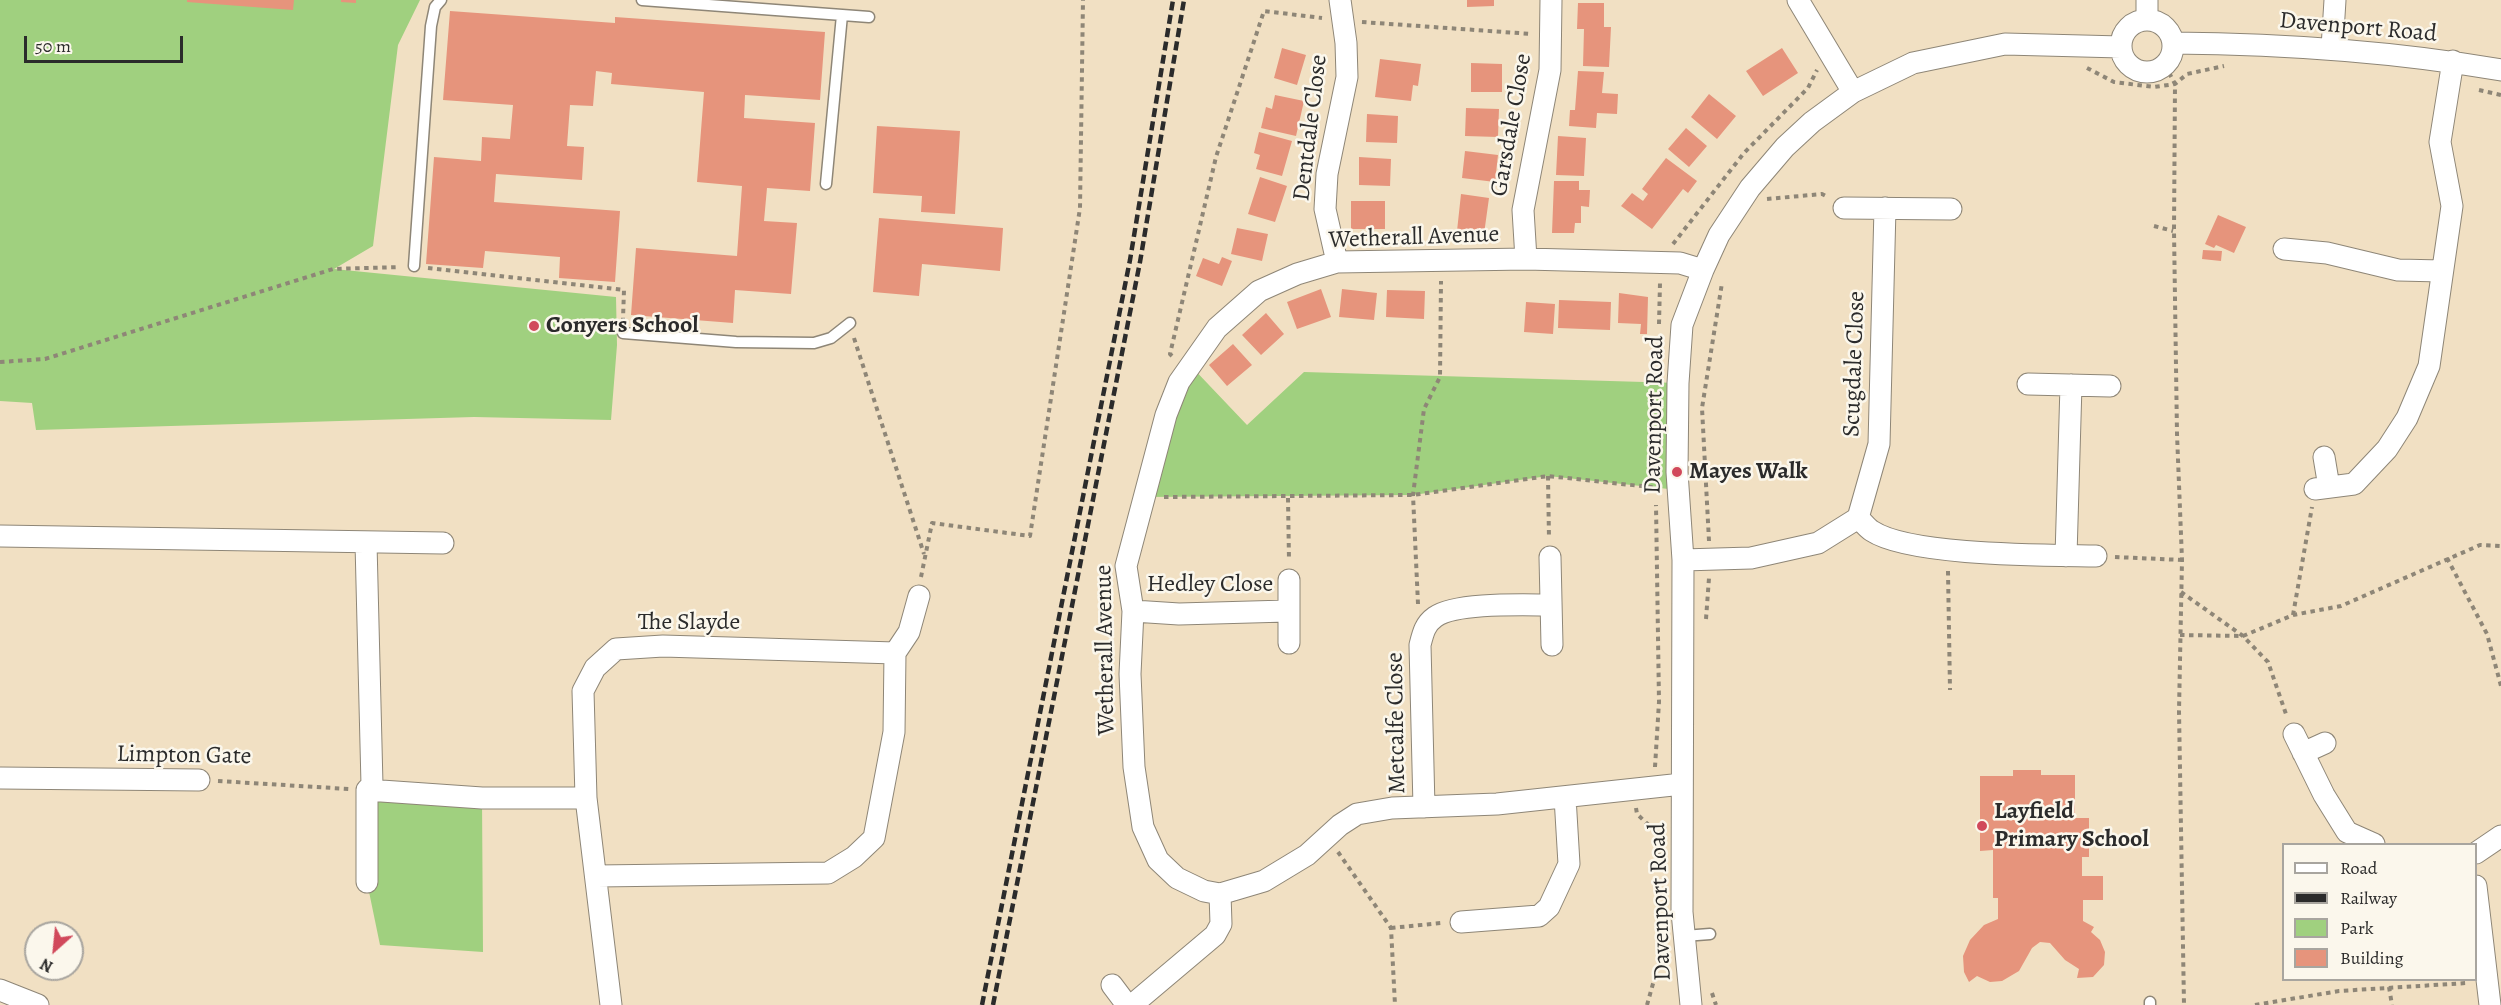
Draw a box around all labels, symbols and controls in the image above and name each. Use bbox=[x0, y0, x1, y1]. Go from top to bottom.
street label: Davenport Road bbox=[2278, 7, 2438, 49]
scale bar bbox=[27, 24, 186, 62]
text: 50 m bbox=[35, 34, 71, 58]
street label: Garsdale Close bbox=[1485, 51, 1539, 199]
street label: Dentdale Close bbox=[1288, 53, 1334, 203]
street label: Wetherall Avenue bbox=[1328, 221, 1500, 255]
street label: Scugdale Close bbox=[1838, 290, 1872, 438]
place label: Conyers School bbox=[546, 312, 699, 340]
marker: Conyers School bbox=[527, 319, 541, 333]
street label: Davenport Road bbox=[1639, 336, 1671, 494]
place label: Mayes Walk bbox=[1689, 458, 1808, 486]
marker: Mayes Walk bbox=[1670, 465, 1684, 479]
street label: Wetherall Avenue bbox=[1090, 564, 1122, 736]
street label: Hedley Close bbox=[1147, 571, 1273, 599]
street label: The Slayde bbox=[638, 609, 740, 637]
street label: Metcalfe Close bbox=[1381, 652, 1413, 794]
street label: Limpton Gate bbox=[116, 740, 252, 772]
place label: Layfield Primary School bbox=[1994, 798, 2149, 854]
marker: Layfield Primary School bbox=[1975, 819, 1989, 833]
street label: Davenport Road bbox=[1644, 822, 1678, 982]
legend bbox=[2282, 843, 2477, 981]
text: Road bbox=[2340, 856, 2377, 880]
text: Railway bbox=[2340, 886, 2397, 910]
text: Park bbox=[2340, 916, 2374, 940]
north arrow bbox=[24, 921, 84, 981]
text: Building bbox=[2340, 946, 2404, 970]
text: N bbox=[37, 953, 57, 978]

